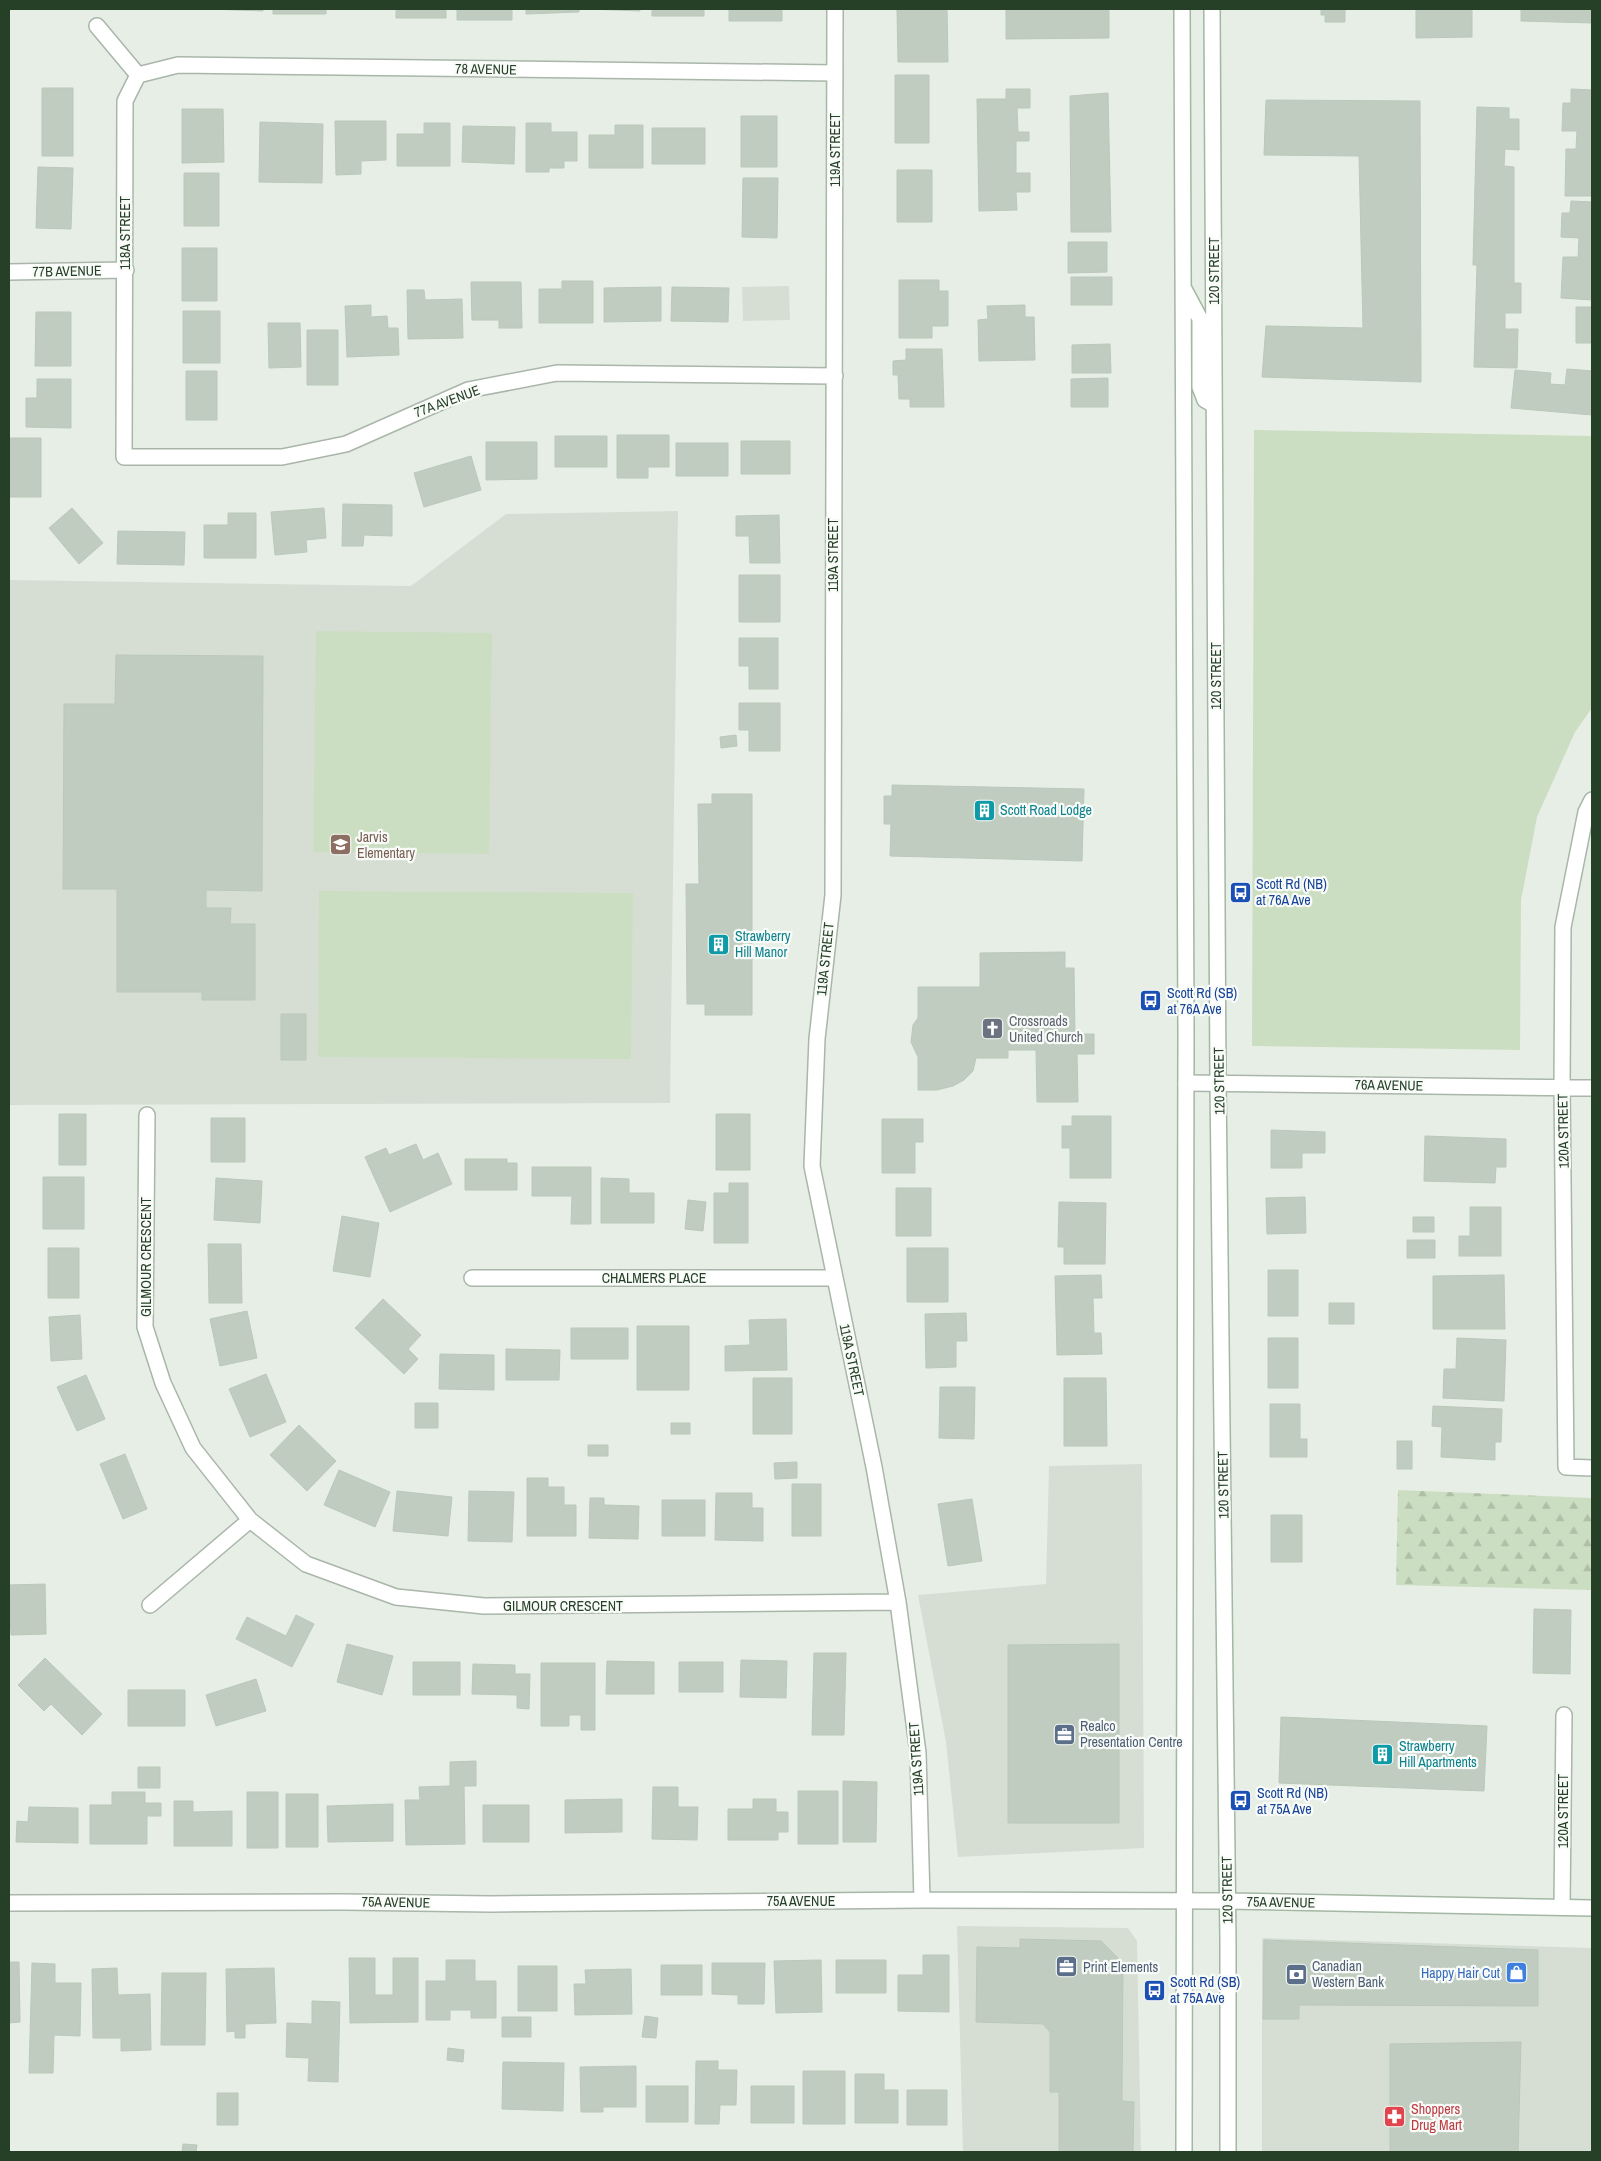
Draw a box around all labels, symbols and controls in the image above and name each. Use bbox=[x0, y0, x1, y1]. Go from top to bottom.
street label: 78 AVENUE bbox=[455, 59, 517, 79]
street label: 119A STREET bbox=[826, 113, 844, 187]
street label: 118A STREET bbox=[116, 196, 134, 270]
street label: 120 STREET bbox=[1205, 237, 1223, 305]
street label: 77B AVENUE bbox=[32, 261, 102, 281]
street label: 77A AVENUE bbox=[412, 381, 482, 421]
street label: 119A STREET bbox=[824, 518, 842, 592]
street label: 120 STREET bbox=[1207, 642, 1225, 710]
building icon: Scott Road Lodge bbox=[972, 798, 996, 822]
place label: Scott Road Lodge bbox=[1000, 801, 1092, 819]
place label: Jarvis Elementary bbox=[357, 828, 415, 862]
school or university icon: Jarvis Elementary bbox=[329, 833, 353, 857]
place label: Scott Rd (NB) at 76A Ave bbox=[1256, 875, 1327, 909]
bus stop icon: Scott Rd (NB) at 76A Ave bbox=[1228, 880, 1252, 904]
street label: 119A STREET bbox=[812, 921, 838, 997]
place label: Strawberry Hill Manor bbox=[735, 927, 791, 961]
building icon: Strawberry Hill Manor bbox=[707, 932, 731, 956]
place label: Scott Rd (SB) at 76A Ave bbox=[1167, 984, 1237, 1018]
bus stop icon: Scott Rd (SB) at 76A Ave bbox=[1139, 989, 1163, 1013]
place label: Crossroads United Church bbox=[1009, 1012, 1083, 1046]
church icon: Crossroads United Church bbox=[981, 1017, 1005, 1041]
street label: 120 STREET bbox=[1209, 1047, 1229, 1115]
street label: 76A AVENUE bbox=[1354, 1075, 1424, 1095]
street label: 120A STREET bbox=[1553, 1094, 1573, 1168]
street label: GILMOUR CRESCENT bbox=[137, 1197, 155, 1317]
street label: CHALMERS PLACE bbox=[602, 1269, 706, 1287]
street label: 119A STREET bbox=[836, 1322, 868, 1398]
street label: 120 STREET bbox=[1213, 1451, 1233, 1519]
street label: GILMOUR CRESCENT bbox=[503, 1597, 623, 1615]
place label: Realco Presentation Centre bbox=[1080, 1717, 1183, 1751]
street label: 119A STREET bbox=[904, 1722, 928, 1796]
office icon: Realco Presentation Centre bbox=[1052, 1722, 1076, 1746]
place label: Strawberry Hill Apartments bbox=[1399, 1737, 1477, 1771]
building icon: Strawberry Hill Apartments bbox=[1371, 1742, 1395, 1766]
street label: 120A STREET bbox=[1554, 1774, 1572, 1848]
place label: Scott Rd (NB) at 75A Ave bbox=[1257, 1784, 1328, 1818]
bus stop icon: Scott Rd (NB) at 75A Ave bbox=[1229, 1789, 1253, 1813]
street label: 120 STREET bbox=[1217, 1856, 1237, 1924]
street label: 75A AVENUE bbox=[361, 1892, 431, 1912]
street label: 75A AVENUE bbox=[767, 1892, 835, 1910]
street label: 75A AVENUE bbox=[1246, 1892, 1316, 1912]
office icon: Print Elements bbox=[1055, 1955, 1079, 1979]
place label: Canadian Western Bank bbox=[1312, 1957, 1384, 1991]
place label: Print Elements bbox=[1083, 1958, 1159, 1976]
shop icon: Happy Hair Cut bbox=[1504, 1961, 1528, 1985]
bank icon: Canadian Western Bank bbox=[1284, 1962, 1308, 1986]
place label: Happy Hair Cut bbox=[1421, 1964, 1500, 1982]
place label: Scott Rd (SB) at 75A Ave bbox=[1170, 1973, 1240, 2007]
bus stop icon: Scott Rd (SB) at 75A Ave bbox=[1142, 1978, 1166, 2002]
place label: Shoppers Drug Mart bbox=[1411, 2100, 1462, 2134]
pharmacy icon: Shoppers Drug Mart bbox=[1383, 2105, 1407, 2129]

